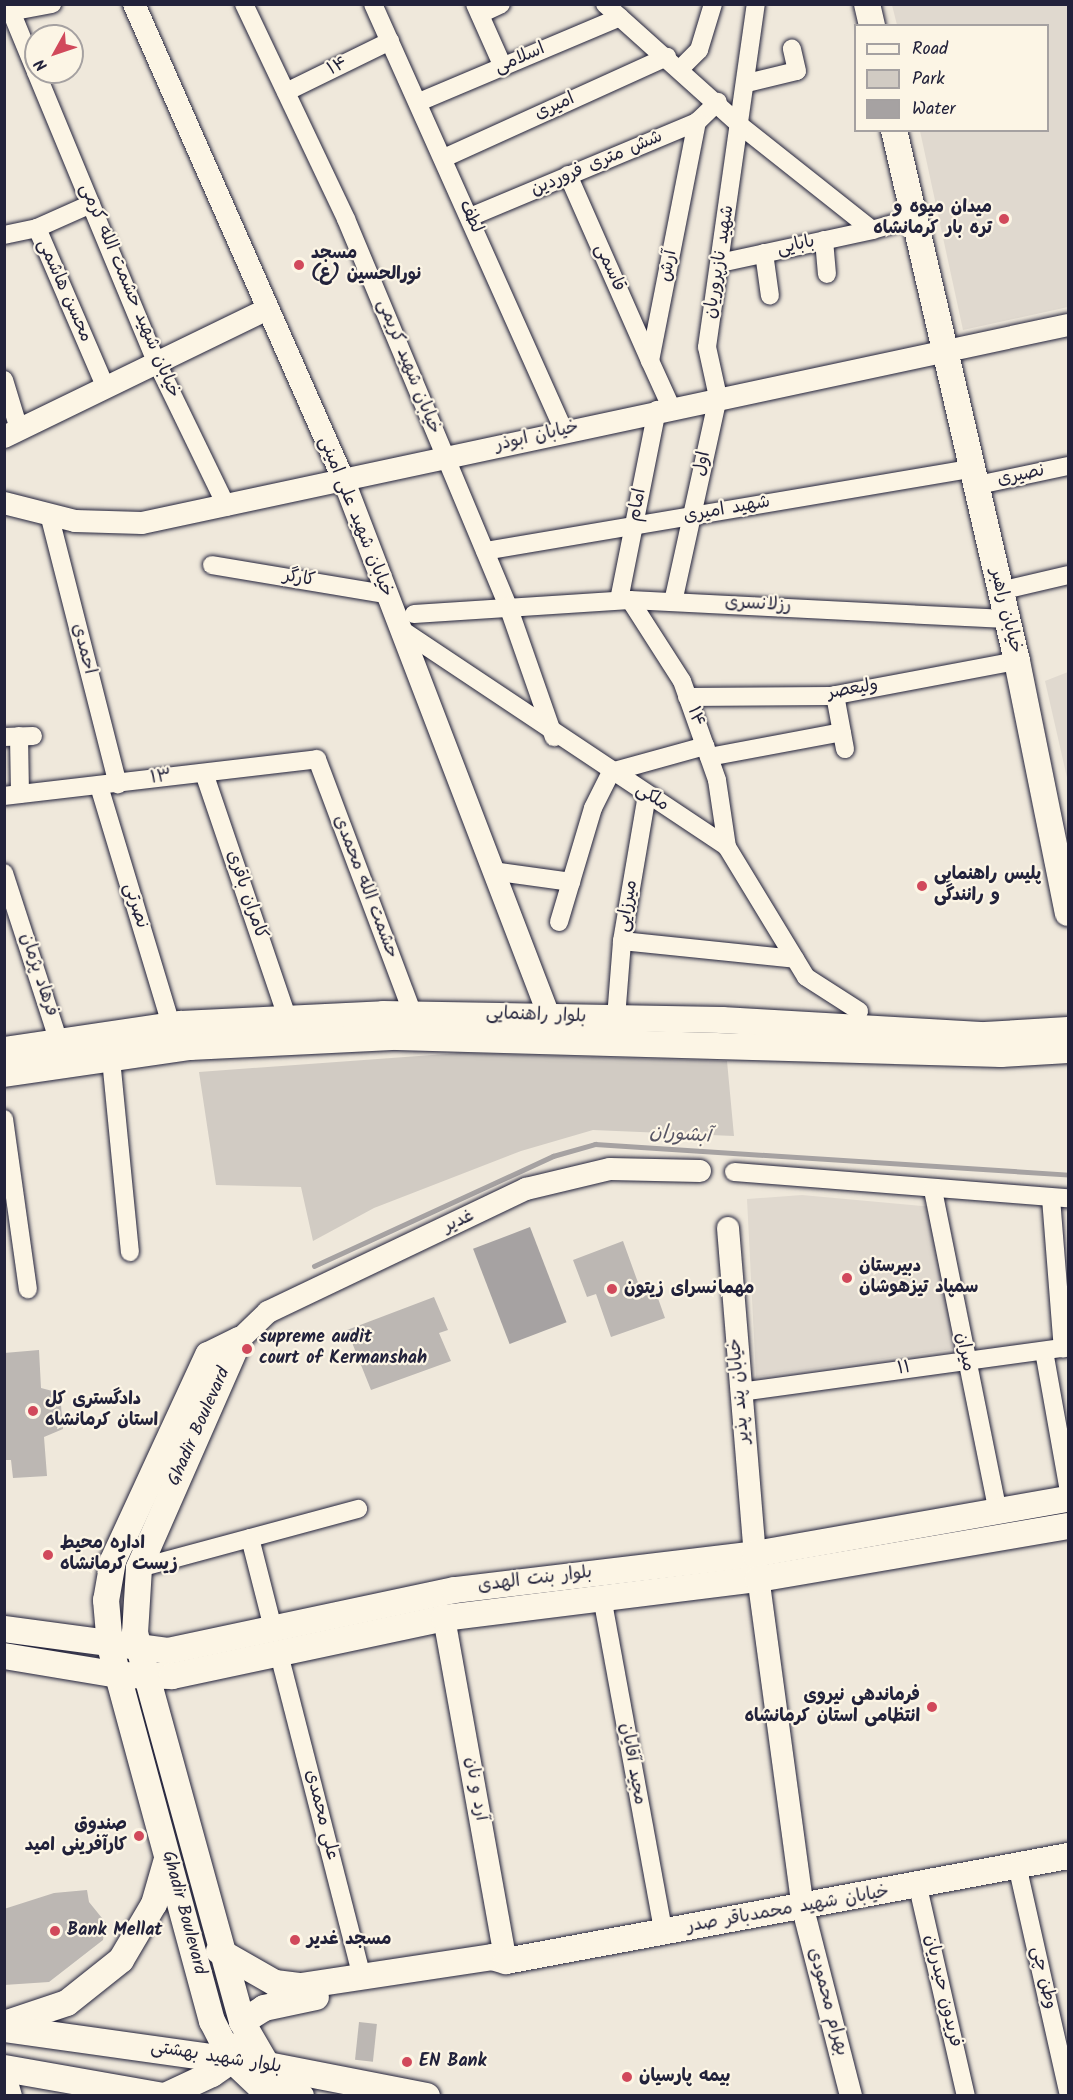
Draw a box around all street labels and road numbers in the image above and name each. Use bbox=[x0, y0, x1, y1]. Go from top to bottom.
street label: اسلامی bbox=[492, 39, 548, 79]
street label: ۱۴ bbox=[324, 53, 352, 81]
street label: امیری bbox=[532, 89, 578, 125]
street label: شش متری فروردین bbox=[528, 126, 666, 202]
street label: خیابان شهید حشمت الله کرمی bbox=[74, 181, 184, 401]
street label: لطف bbox=[453, 197, 487, 237]
street label: شهید نازپروریان bbox=[700, 204, 740, 320]
street label: بابایی bbox=[775, 231, 817, 261]
street label: محسن هاشمی bbox=[32, 236, 96, 346]
street label: قاسمی bbox=[589, 241, 629, 295]
street label: آرش bbox=[655, 248, 683, 284]
street label: خیابان شهید کریمی bbox=[371, 297, 445, 437]
street label: خیابان ابوذر bbox=[493, 417, 581, 457]
street label: خیابان شهید علی امینی bbox=[313, 434, 397, 600]
street label: اول bbox=[690, 450, 716, 478]
street label: نصیری bbox=[995, 460, 1047, 492]
street label: امام bbox=[624, 487, 652, 523]
street label: شهید امیری bbox=[682, 492, 772, 528]
street label: کارگر bbox=[281, 566, 317, 592]
street label: خیابان راهبر bbox=[984, 566, 1026, 656]
street label: رزلانسری bbox=[724, 592, 792, 618]
street label: احمدی bbox=[66, 621, 100, 677]
street label: ولیعصر bbox=[826, 675, 880, 705]
street label: ۱۴ bbox=[681, 704, 709, 730]
street label: ۱۳ bbox=[149, 766, 173, 790]
street label: ملکی bbox=[631, 779, 673, 817]
street label: حشمت الله محمدی bbox=[328, 812, 402, 962]
street label: کامران باقری bbox=[221, 848, 271, 942]
street label: میرزایی bbox=[613, 878, 643, 934]
street label: نصرتی bbox=[118, 881, 152, 931]
street label: فرهاد پژمان bbox=[14, 931, 62, 1019]
street label: بلوار راهنمایی bbox=[485, 1003, 587, 1029]
street label: غدیر bbox=[440, 1206, 478, 1238]
street label: میران bbox=[950, 1331, 978, 1373]
street label: خیابان پند پذیر bbox=[725, 1337, 755, 1445]
street label: ۱۱ bbox=[896, 1357, 912, 1381]
street label: Ghadir Boulevard bbox=[164, 1364, 236, 1490]
street label: بلوار بنت الهدی bbox=[477, 1562, 593, 1598]
street label: مجید آقایان bbox=[614, 1721, 650, 1807]
street label: آرد و نان bbox=[459, 1755, 491, 1823]
street label: علی محمدی bbox=[299, 1768, 343, 1862]
street label: Ghadir Boulevard bbox=[156, 1849, 210, 1977]
street label: خیابان شهید محمدباقر صدر bbox=[685, 1882, 891, 1938]
street label: فریدون حیدریان bbox=[919, 1933, 965, 2049]
street label: وطن چی bbox=[1025, 1944, 1061, 2012]
street label: بهرام محمودی bbox=[802, 1946, 852, 2058]
street label: بلوار شهید بهشتی bbox=[149, 2037, 283, 2079]

